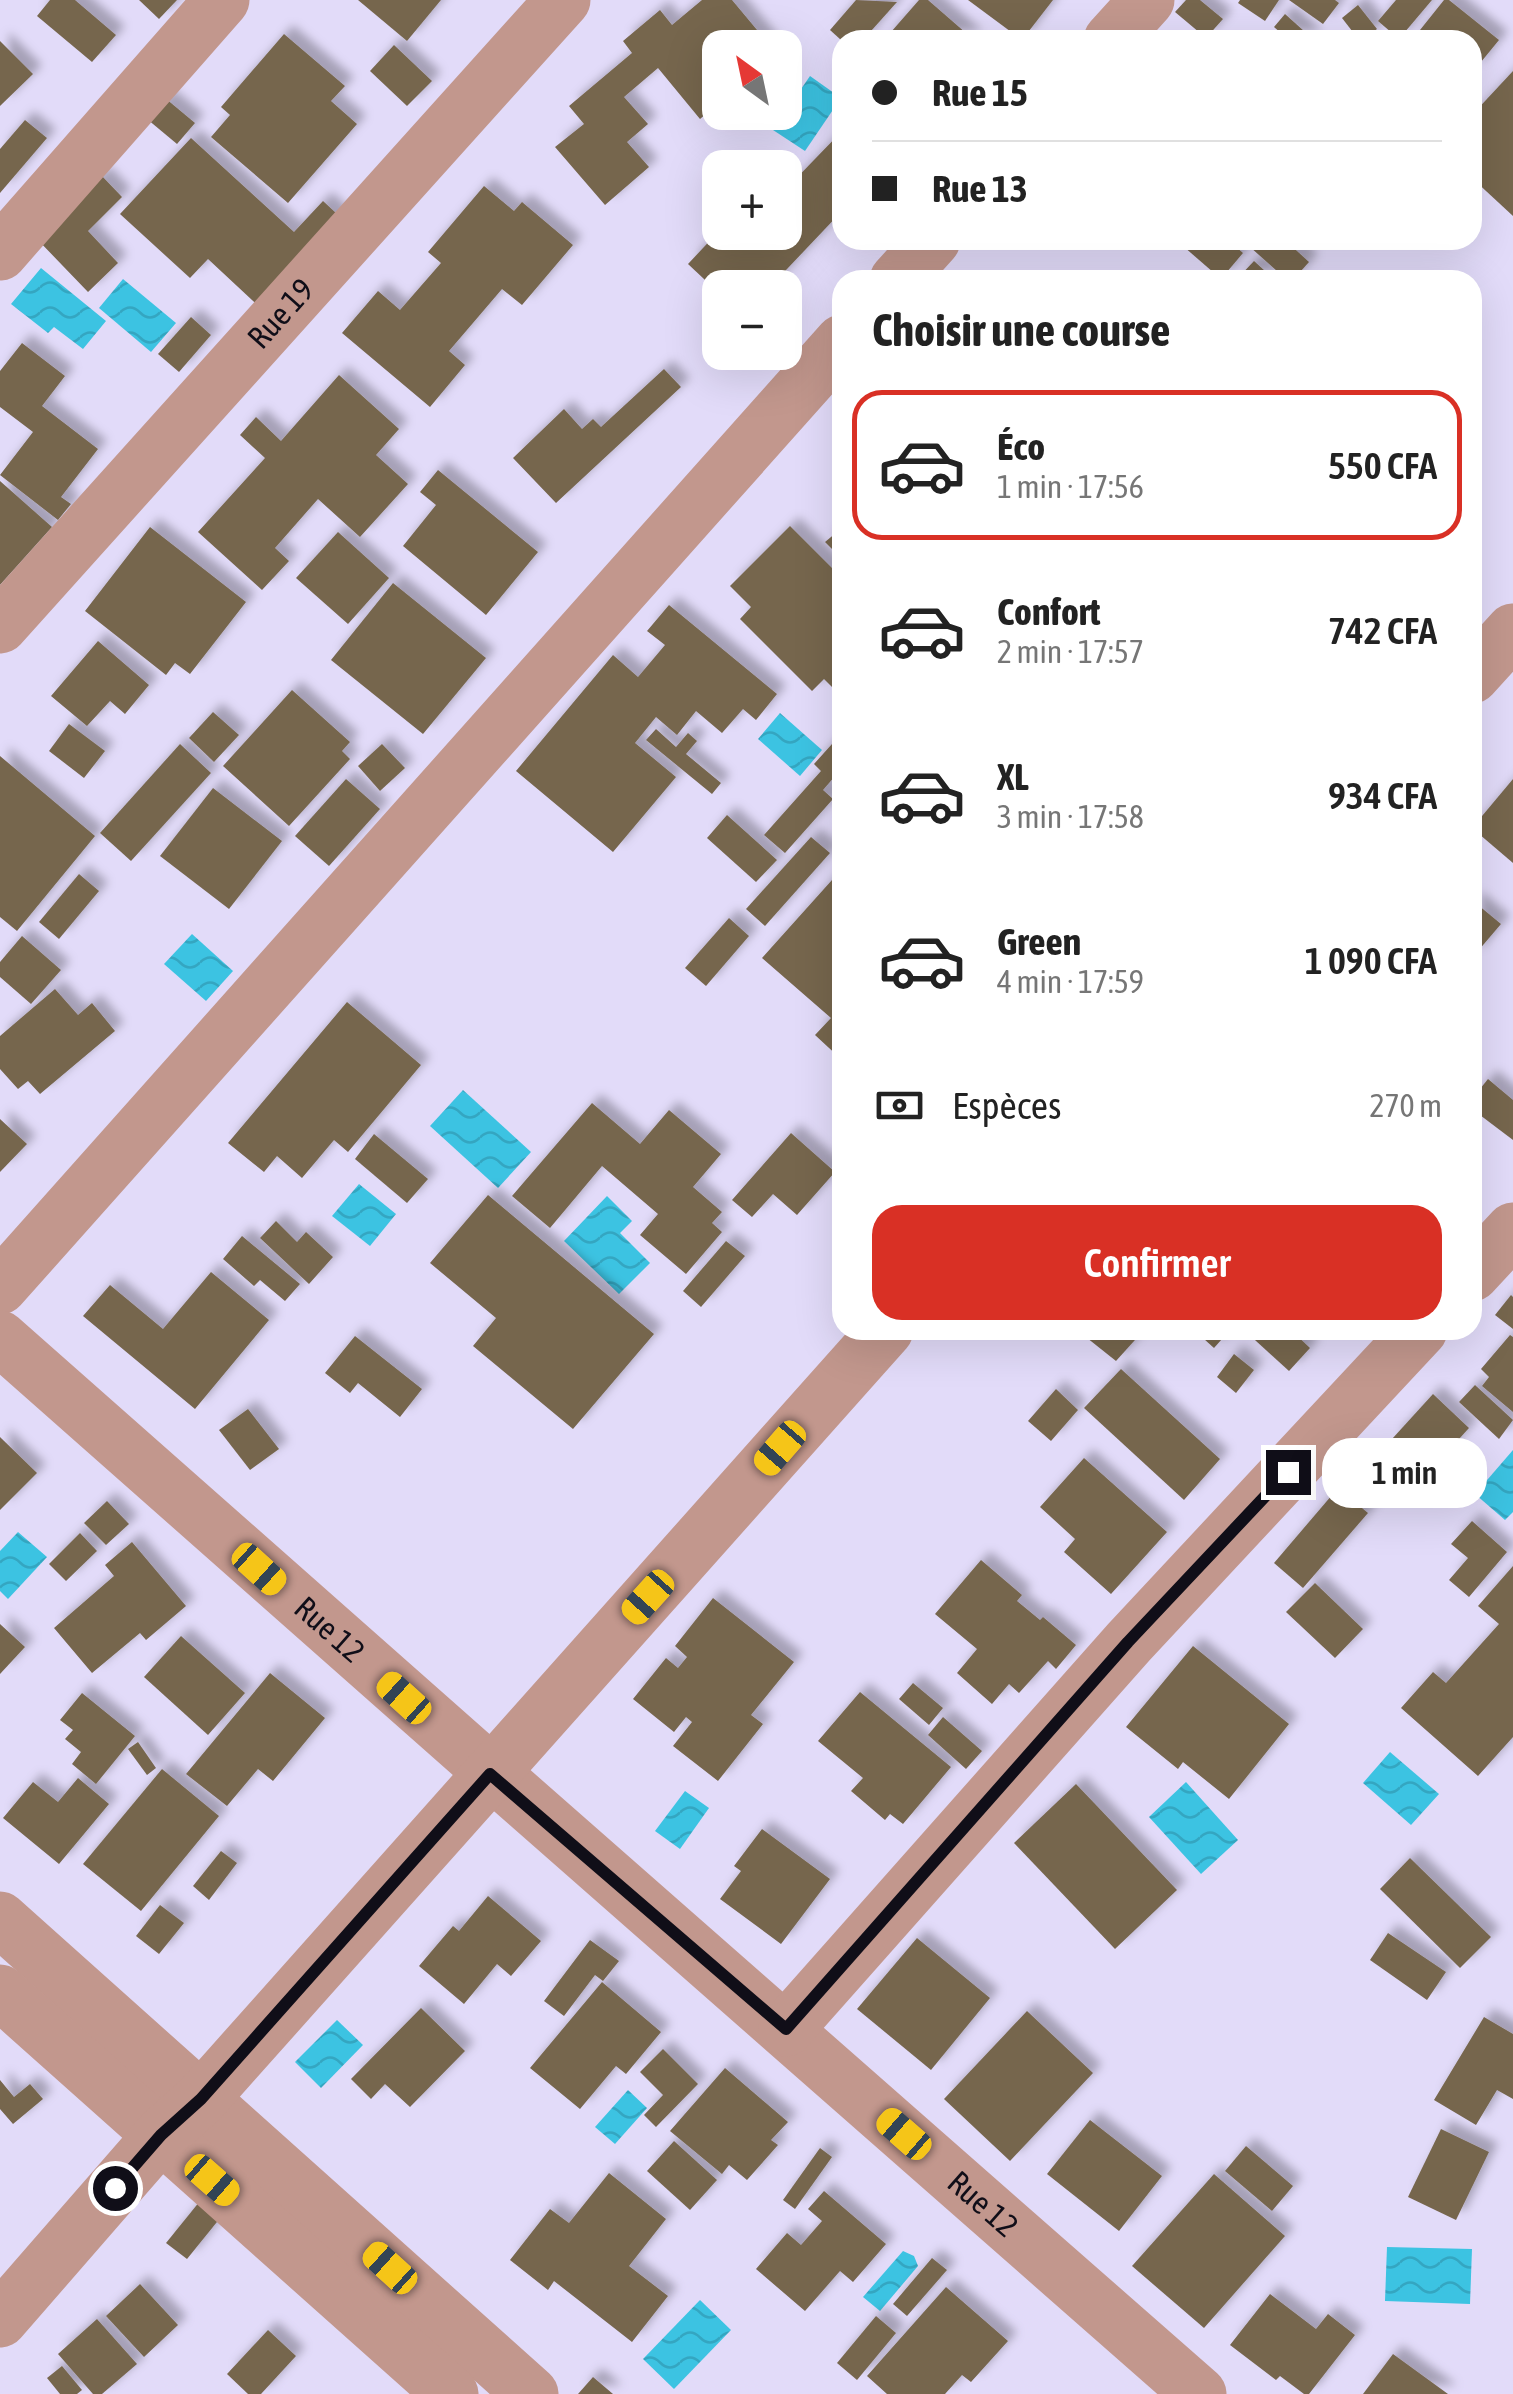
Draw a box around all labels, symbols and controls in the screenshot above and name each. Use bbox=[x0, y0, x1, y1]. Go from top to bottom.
north arrow bbox=[702, 30, 802, 130]
map controls bbox=[702, 30, 802, 370]
text: Rue 15 bbox=[932, 71, 1028, 114]
button: + bbox=[702, 150, 802, 250]
text: Rue 13 bbox=[932, 167, 1028, 210]
button: − bbox=[702, 270, 802, 370]
street label: Rue 19 bbox=[240, 271, 321, 356]
text: Choisir une course bbox=[872, 304, 1171, 356]
icon: car bbox=[877, 420, 967, 510]
text: Éco bbox=[997, 425, 1045, 468]
text: 550 CFA bbox=[1328, 444, 1437, 487]
text: 1 min · 17:56 bbox=[997, 468, 1144, 505]
icon: car bbox=[877, 585, 967, 675]
text: Confort bbox=[997, 590, 1101, 633]
text: 742 CFA bbox=[1328, 609, 1437, 652]
text: 2 min · 17:57 bbox=[997, 633, 1144, 670]
icon: car bbox=[877, 750, 967, 840]
text: XL bbox=[997, 755, 1029, 798]
text: 934 CFA bbox=[1328, 774, 1437, 817]
text: 3 min · 17:58 bbox=[997, 798, 1144, 835]
icon: car bbox=[877, 915, 967, 1005]
text: Green bbox=[997, 920, 1081, 963]
text: 1 090 CFA bbox=[1305, 939, 1437, 982]
text: 4 min · 17:59 bbox=[997, 963, 1144, 1000]
icon: cash bbox=[872, 1078, 927, 1133]
text: Espèces bbox=[952, 1084, 1061, 1127]
text: 270 m bbox=[1369, 1087, 1442, 1124]
button: Confirmer bbox=[872, 1205, 1442, 1320]
car bbox=[749, 1416, 811, 1480]
callout: 1 min bbox=[1323, 1437, 1488, 1507]
route end bbox=[1266, 1450, 1311, 1495]
text: 1 min bbox=[1372, 1454, 1437, 1491]
car bbox=[227, 1538, 291, 1600]
car bbox=[617, 1565, 679, 1629]
street label: Rue 12 bbox=[287, 1589, 372, 1670]
car bbox=[372, 1667, 436, 1729]
car bbox=[872, 2103, 936, 2165]
car bbox=[180, 2149, 244, 2211]
street label: Rue 12 bbox=[941, 2163, 1026, 2244]
route start bbox=[93, 2166, 138, 2211]
car bbox=[358, 2237, 422, 2299]

